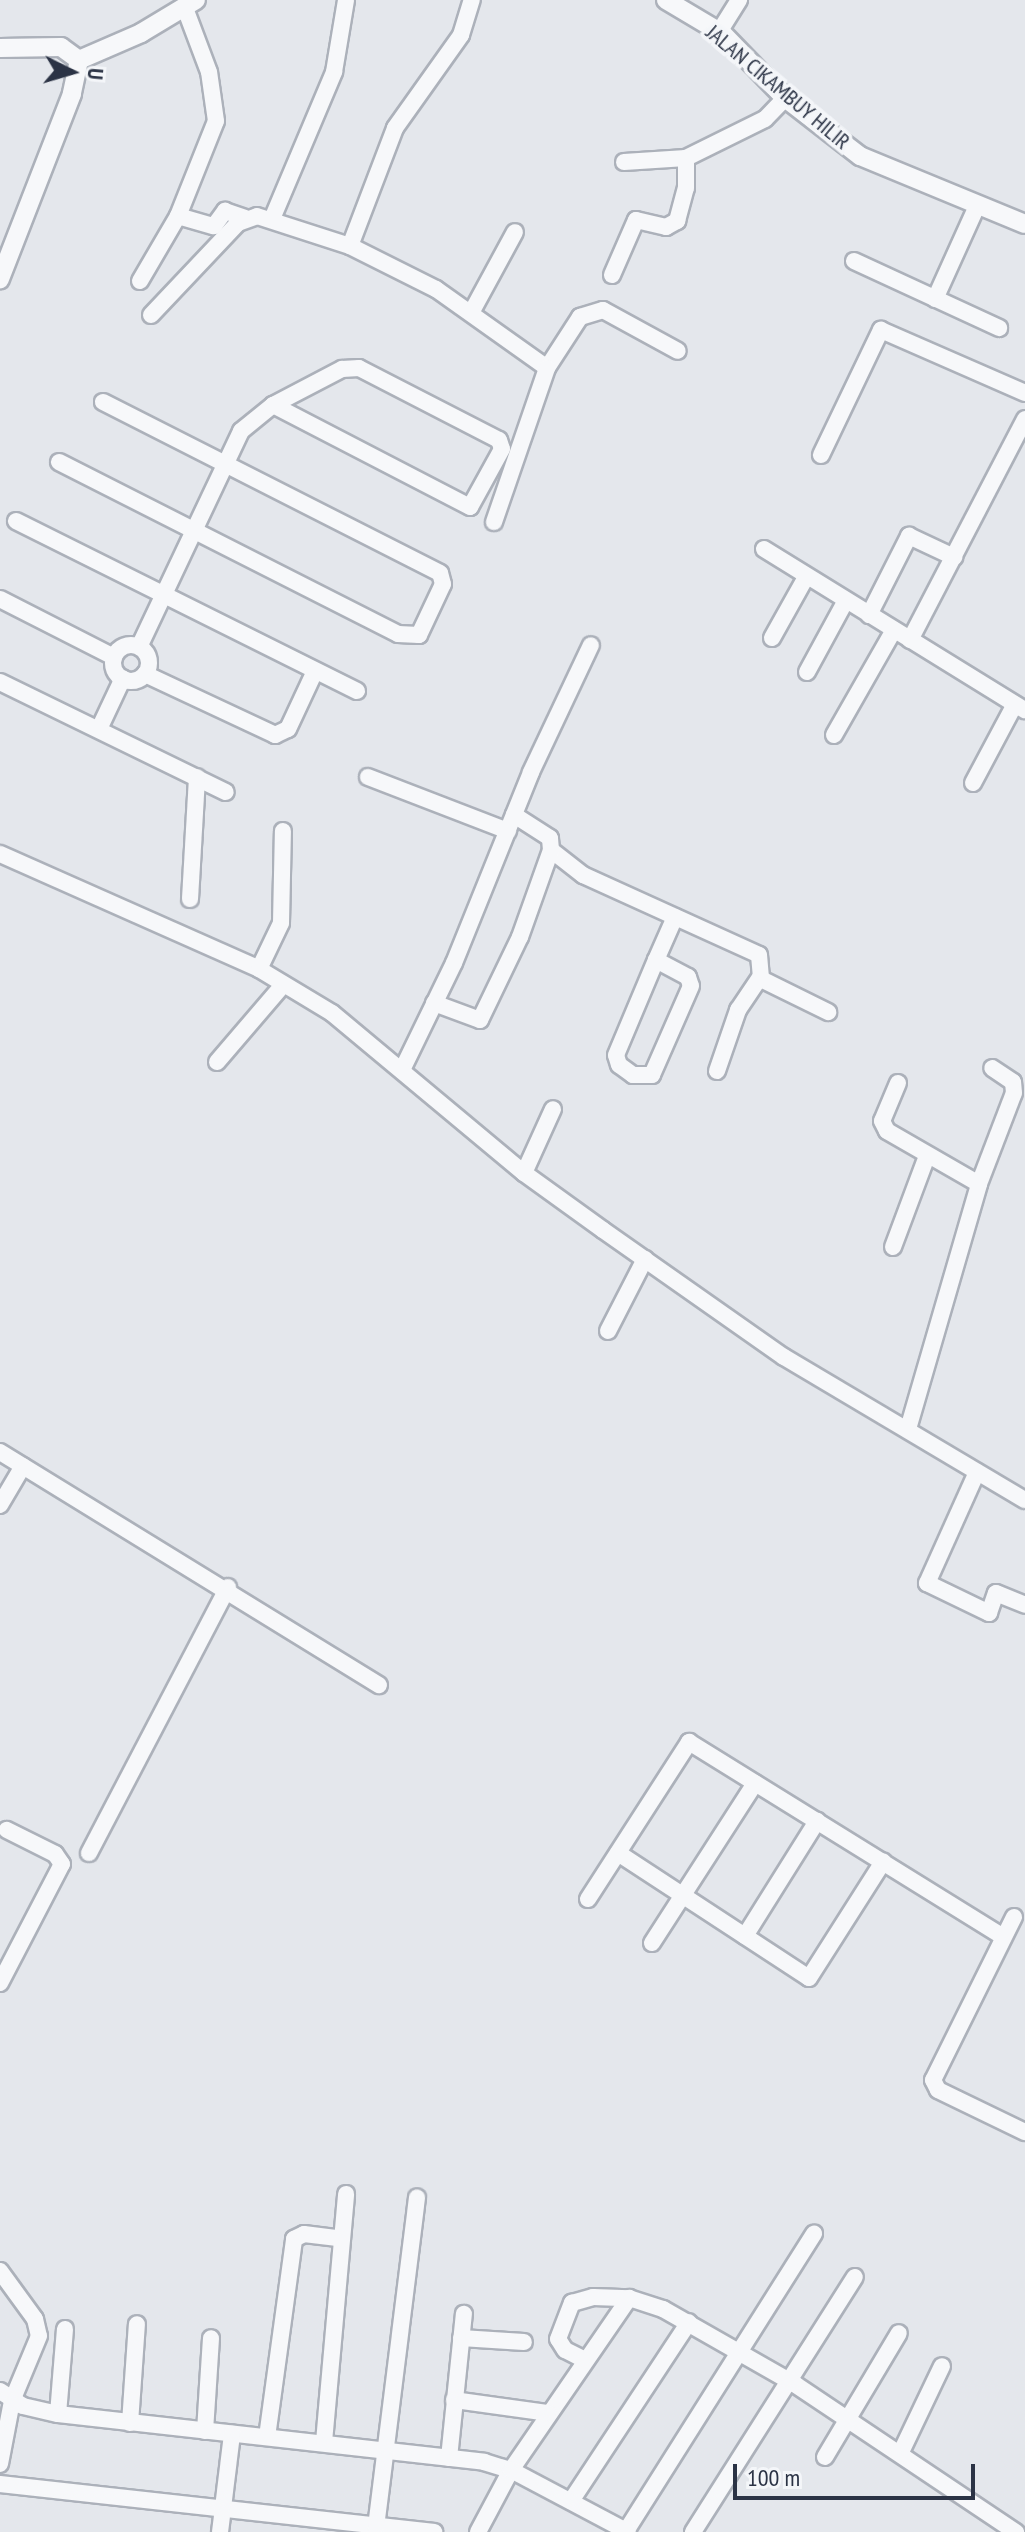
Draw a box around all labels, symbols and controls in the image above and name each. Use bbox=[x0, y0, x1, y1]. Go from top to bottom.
street label: JALAN CIKAMBUY HILIR bbox=[701, 19, 855, 155]
north arrow bbox=[32, 32, 112, 112]
text: U bbox=[81, 67, 110, 81]
scale bar bbox=[737, 2448, 979, 2498]
text: 100 m bbox=[747, 2462, 800, 2493]

